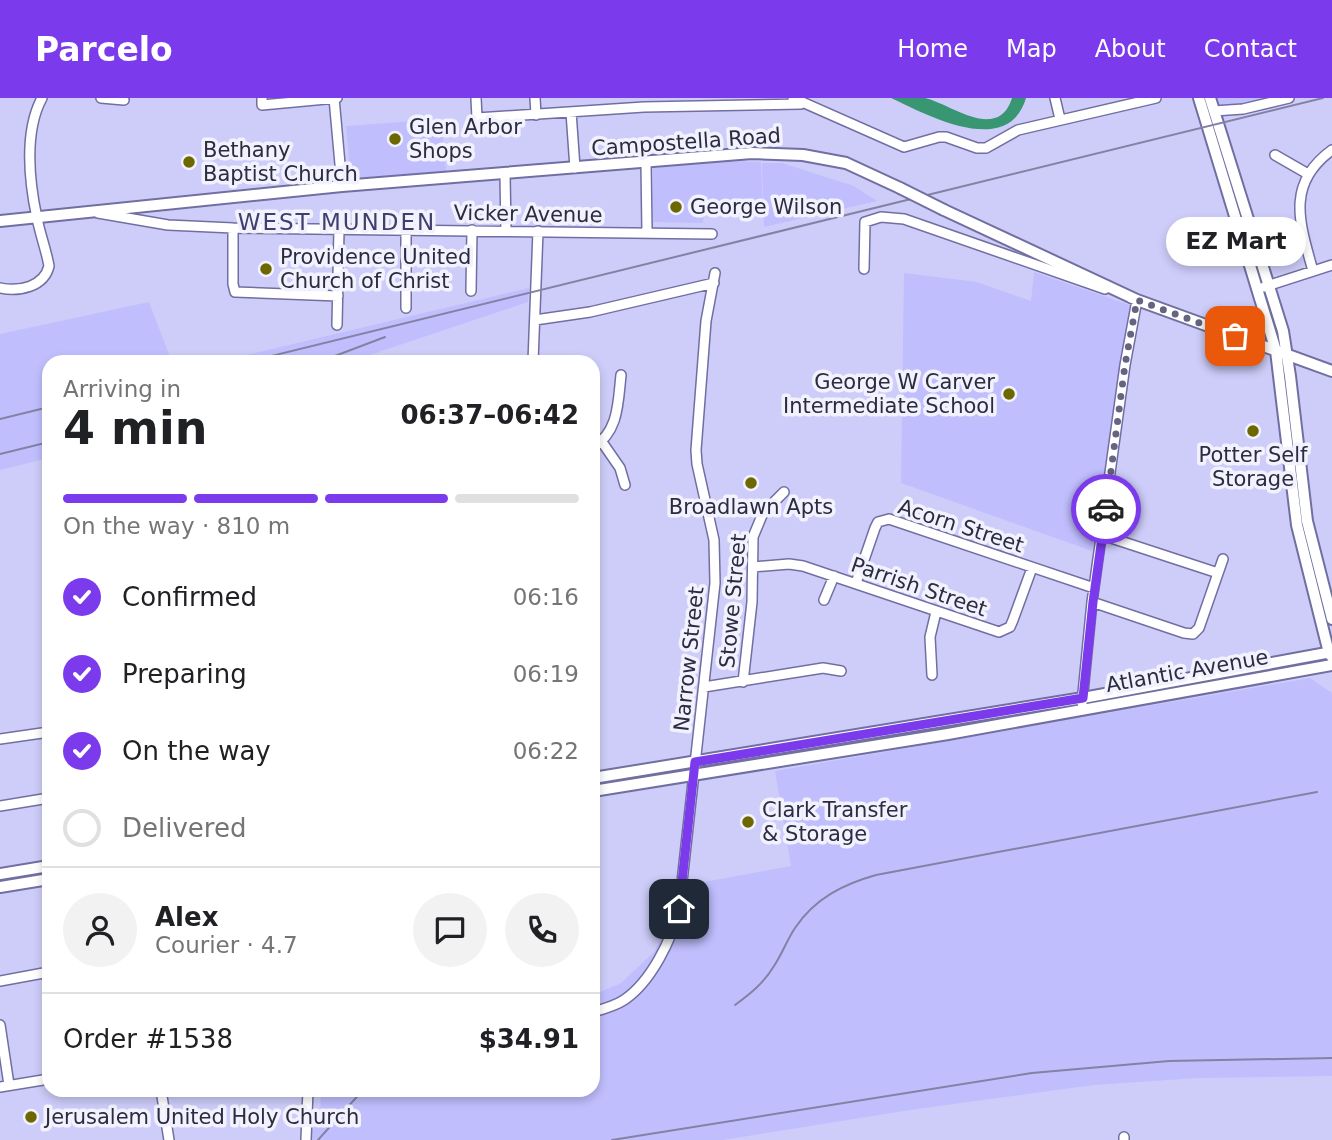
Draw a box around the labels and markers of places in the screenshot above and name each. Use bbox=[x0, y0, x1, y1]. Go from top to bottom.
place label: Glen Arbor Shops bbox=[409, 115, 522, 163]
marker: Glen Arbor Shops bbox=[387, 131, 403, 147]
place label: Bethany Baptist Church bbox=[203, 138, 358, 186]
marker: Bethany Baptist Church bbox=[181, 154, 197, 170]
place label: George Wilson bbox=[690, 195, 842, 219]
marker: George Wilson bbox=[668, 199, 684, 215]
callout: EZ Mart bbox=[1165, 217, 1305, 266]
place label: Providence United Church of Christ bbox=[280, 245, 471, 293]
marker: Providence United Church of Christ bbox=[258, 261, 274, 277]
pin bbox=[1205, 306, 1265, 366]
place label: George W Carver Intermediate School bbox=[783, 370, 995, 418]
marker: George W Carver Intermediate School bbox=[1001, 386, 1017, 402]
marker: Potter Self Storage bbox=[1245, 423, 1261, 439]
place label: Potter Self Storage bbox=[1199, 443, 1308, 491]
marker: Broadlawn Apts bbox=[743, 475, 759, 491]
place label: Broadlawn Apts bbox=[669, 495, 833, 519]
place label: Clark Transfer & Storage bbox=[762, 798, 908, 846]
marker: Clark Transfer & Storage bbox=[740, 814, 756, 830]
pin bbox=[649, 879, 709, 939]
place label: Jerusalem United Holy Church bbox=[43, 1105, 359, 1129]
marker: Jerusalem United Holy Church bbox=[23, 1109, 39, 1125]

